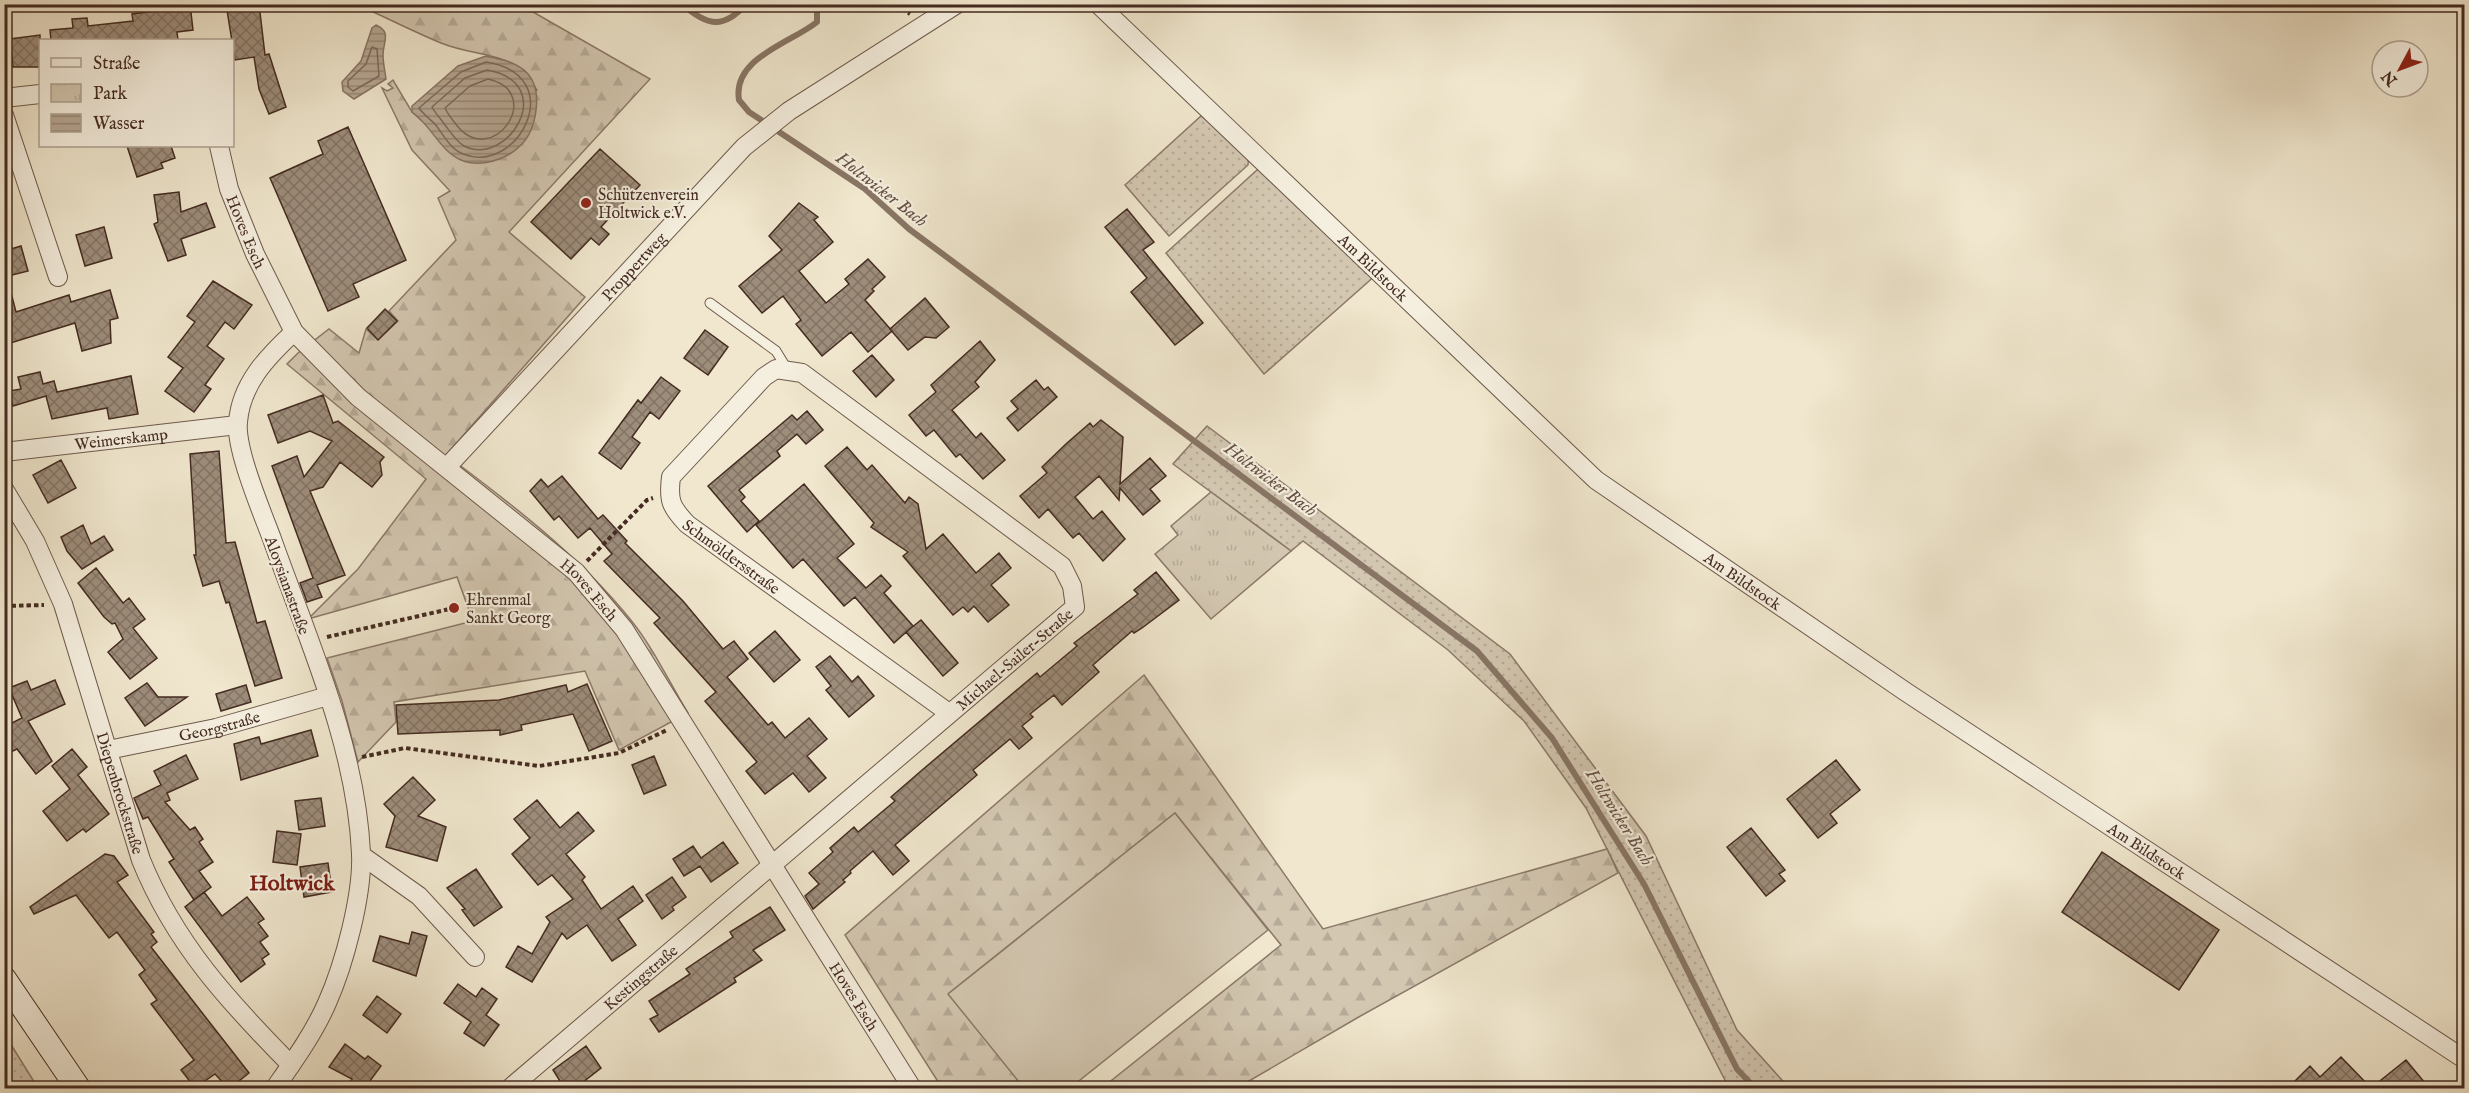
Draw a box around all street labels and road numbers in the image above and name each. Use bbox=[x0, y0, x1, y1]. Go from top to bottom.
street label: Hoves Esch bbox=[220, 193, 269, 273]
street label: Proppertweg bbox=[598, 229, 672, 306]
street label: Am Bildstock bbox=[1332, 230, 1412, 307]
street label: Weimerskamp bbox=[74, 425, 170, 456]
street label: Schmöldersstraße bbox=[678, 516, 783, 600]
street label: Aloysianastraße bbox=[259, 533, 313, 638]
street label: Am Bildstock bbox=[1698, 548, 1785, 616]
street label: Hoves Esch bbox=[555, 555, 622, 626]
street label: Michael-Sailer-Straße bbox=[953, 605, 1078, 716]
street label: Georgstraße bbox=[178, 708, 263, 747]
street label: Diepenbrockstraße bbox=[91, 730, 147, 857]
street label: Am Bildstock bbox=[2102, 819, 2189, 885]
street label: Kestingstraße bbox=[600, 942, 683, 1016]
street label: Hoves Esch bbox=[824, 959, 882, 1036]

